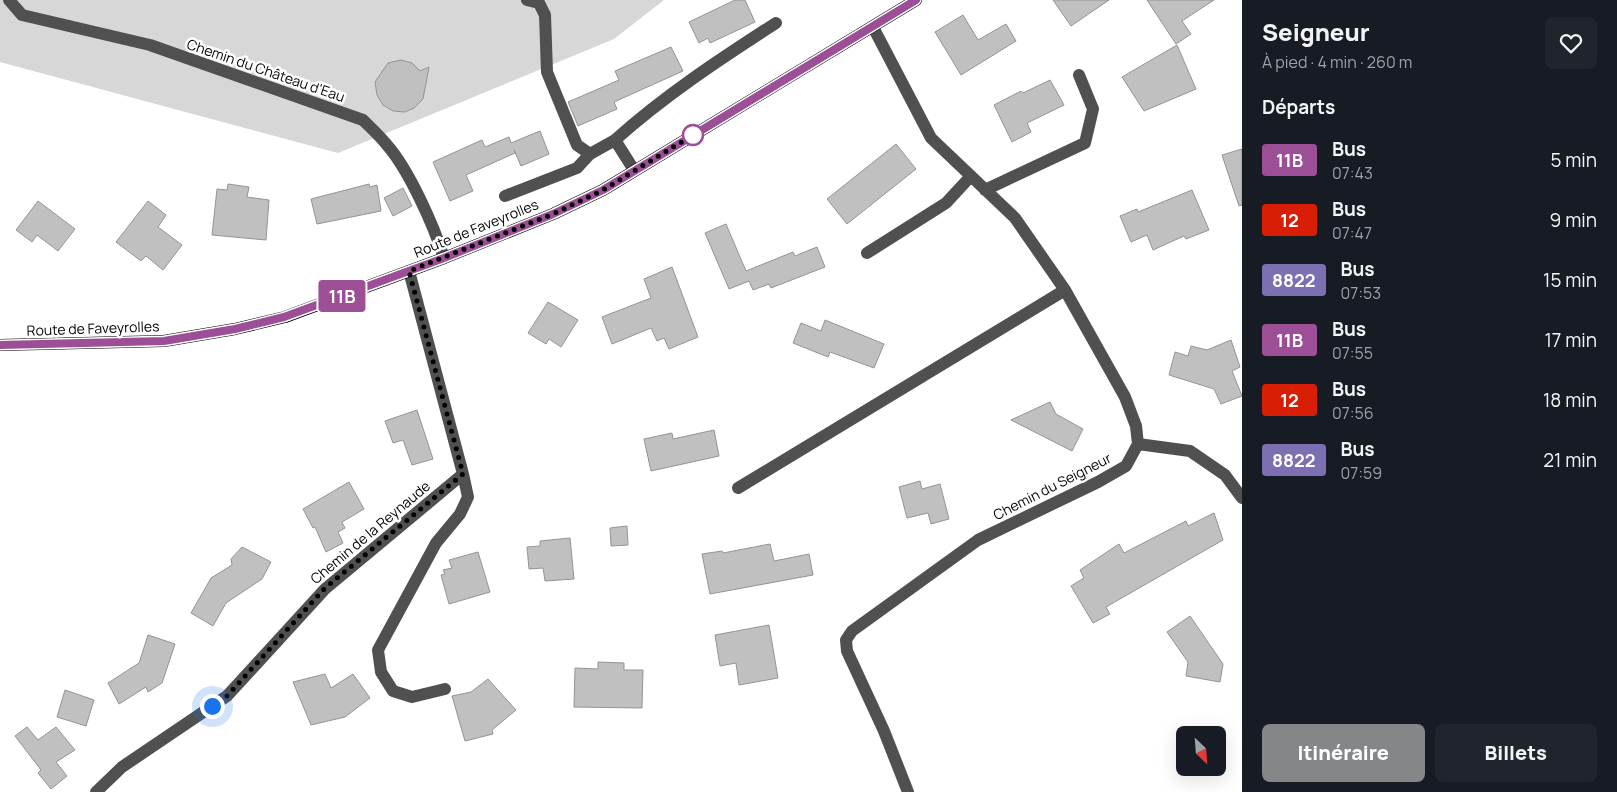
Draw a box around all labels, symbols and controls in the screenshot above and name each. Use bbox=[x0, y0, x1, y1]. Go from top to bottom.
text: Seigneur bbox=[1262, 15, 1370, 48]
button: heart bbox=[1545, 17, 1597, 69]
street label: Chemin du Château d'Eau bbox=[185, 34, 347, 106]
text: À pied · 4 min · 260 m bbox=[1262, 51, 1412, 73]
text: Départs bbox=[1262, 94, 1335, 120]
unlabelled marker bbox=[682, 124, 704, 146]
text: Bus bbox=[1332, 136, 1366, 162]
text: 5 min bbox=[1550, 147, 1597, 173]
text: 11B bbox=[1276, 148, 1303, 172]
text: 07:43 bbox=[1332, 162, 1373, 184]
street label: Route de Faveyrolles bbox=[411, 194, 541, 262]
text: Bus bbox=[1332, 196, 1366, 222]
text: 9 min bbox=[1550, 207, 1597, 233]
text: 12 bbox=[1280, 208, 1299, 232]
text: 07:47 bbox=[1332, 222, 1372, 244]
text: Bus bbox=[1341, 256, 1375, 282]
text: 15 min bbox=[1543, 267, 1597, 293]
text: 8822 bbox=[1272, 268, 1316, 292]
line badge: 11B bbox=[313, 280, 371, 312]
text: 07:53 bbox=[1341, 282, 1381, 304]
text: 11B bbox=[328, 284, 356, 308]
street label: Route de Faveyrolles bbox=[26, 316, 160, 340]
text: Bus bbox=[1332, 316, 1366, 342]
text: 17 min bbox=[1544, 327, 1597, 353]
text: 11B bbox=[1276, 328, 1303, 352]
text: 07:55 bbox=[1332, 342, 1373, 364]
text: Bus bbox=[1332, 376, 1366, 402]
text: 18 min bbox=[1543, 387, 1597, 413]
text: 12 bbox=[1280, 388, 1299, 412]
text: 07:56 bbox=[1332, 402, 1374, 424]
text: Bus bbox=[1341, 436, 1375, 462]
text: 21 min bbox=[1543, 447, 1597, 473]
street label: Chemin du Seigneur bbox=[990, 448, 1114, 524]
text: 8822 bbox=[1272, 448, 1316, 472]
text: 07:59 bbox=[1341, 462, 1382, 484]
street label: Chemin de la Reynaude bbox=[306, 476, 434, 588]
your location bbox=[200, 694, 225, 719]
button: Itinéraire bbox=[1262, 724, 1425, 782]
button: Billets bbox=[1435, 724, 1597, 782]
north arrow bbox=[1176, 726, 1226, 776]
map controls bbox=[1176, 726, 1226, 776]

